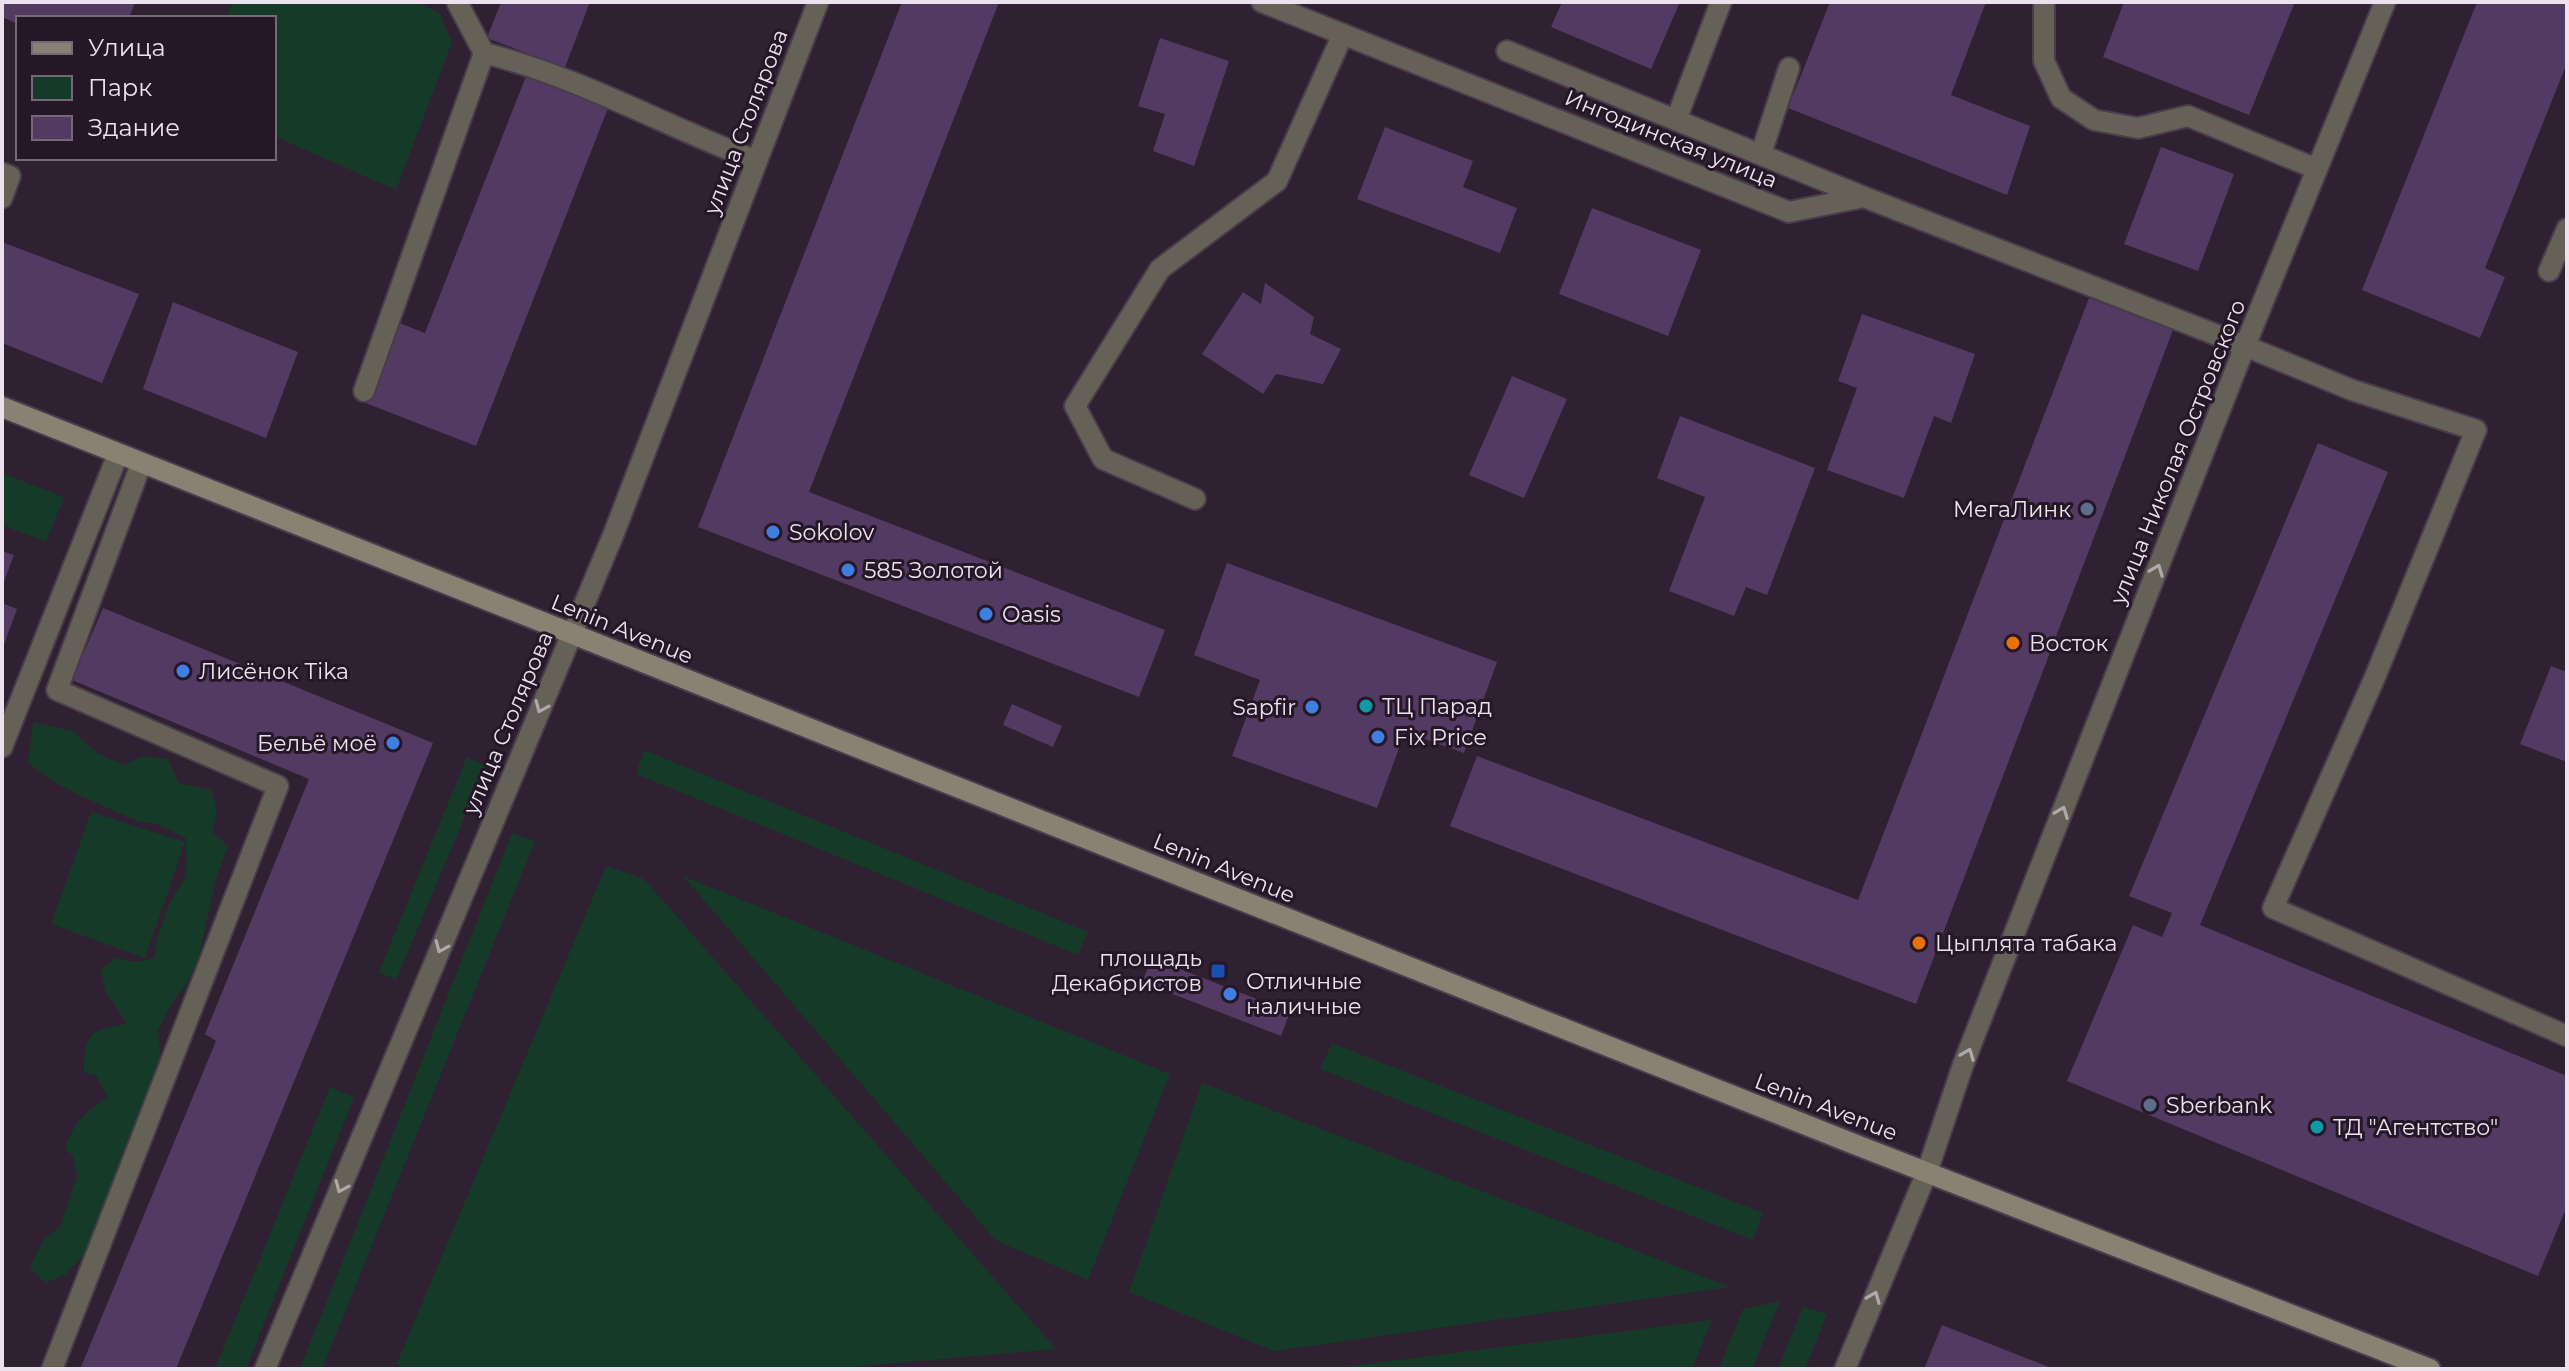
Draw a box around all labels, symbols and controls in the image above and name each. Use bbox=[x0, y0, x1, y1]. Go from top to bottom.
legend bbox=[16, 16, 276, 160]
street label: улица Столярова bbox=[698, 26, 794, 219]
text: Улица bbox=[88, 33, 166, 62]
text: Парк bbox=[88, 73, 152, 102]
street label: Ингодинская улица bbox=[1561, 84, 1781, 194]
text: Здание bbox=[88, 113, 180, 142]
street label: улица Николая Островского bbox=[2104, 296, 2252, 609]
place label: МегаЛинк bbox=[1953, 496, 2071, 523]
marker: МегаЛинк bbox=[2078, 500, 2096, 518]
place label: Sokolov bbox=[789, 519, 874, 546]
marker: Sokolov bbox=[764, 523, 782, 541]
place label: 585 Золотой bbox=[864, 557, 1003, 584]
marker: 585 Золотой bbox=[839, 561, 857, 579]
one-way arrow bbox=[2147, 564, 2164, 578]
street label: Lenin Avenue bbox=[547, 588, 697, 670]
place label: Oasis bbox=[1002, 601, 1061, 628]
marker: Oasis bbox=[977, 605, 995, 623]
street label: улица Столярова bbox=[457, 627, 559, 819]
place label: Восток bbox=[2029, 630, 2109, 657]
marker: Восток bbox=[2004, 634, 2022, 652]
place label: Лисёнок Tika bbox=[199, 658, 349, 685]
marker: Лисёнок Tika bbox=[174, 662, 192, 680]
place label: ТЦ Парад bbox=[1382, 693, 1492, 720]
place label: Sapfir bbox=[1232, 694, 1296, 721]
marker: ТЦ Парад bbox=[1357, 697, 1375, 715]
marker: Sapfir bbox=[1303, 698, 1321, 716]
one-way arrow bbox=[534, 699, 550, 713]
place label: Fix Price bbox=[1394, 724, 1487, 751]
marker: Fix Price bbox=[1369, 728, 1387, 746]
place label: Бельё моё bbox=[257, 730, 377, 757]
marker: Бельё моё bbox=[384, 734, 402, 752]
one-way arrow bbox=[2052, 806, 2069, 820]
street label: Lenin Avenue bbox=[1149, 827, 1299, 909]
place label: Цыплята табака bbox=[1935, 930, 2117, 957]
marker: Цыплята табака bbox=[1910, 934, 1928, 952]
one-way arrow bbox=[434, 939, 450, 953]
place label: площадь Декабристов bbox=[1052, 945, 1202, 997]
marker: площадь Декабристов bbox=[1209, 962, 1227, 980]
place label: Отличные наличные bbox=[1246, 968, 1362, 1020]
marker: Отличные наличные bbox=[1221, 985, 1239, 1003]
one-way arrow bbox=[1958, 1048, 1974, 1062]
street label: Lenin Avenue bbox=[1751, 1067, 1901, 1147]
place label: Sberbank bbox=[2166, 1092, 2273, 1119]
marker: Sberbank bbox=[2141, 1096, 2159, 1114]
place label: ТД "Агентство" bbox=[2333, 1114, 2498, 1141]
marker: ТД "Агентство" bbox=[2308, 1118, 2326, 1136]
one-way arrow bbox=[334, 1179, 350, 1193]
one-way arrow bbox=[1864, 1291, 1881, 1305]

